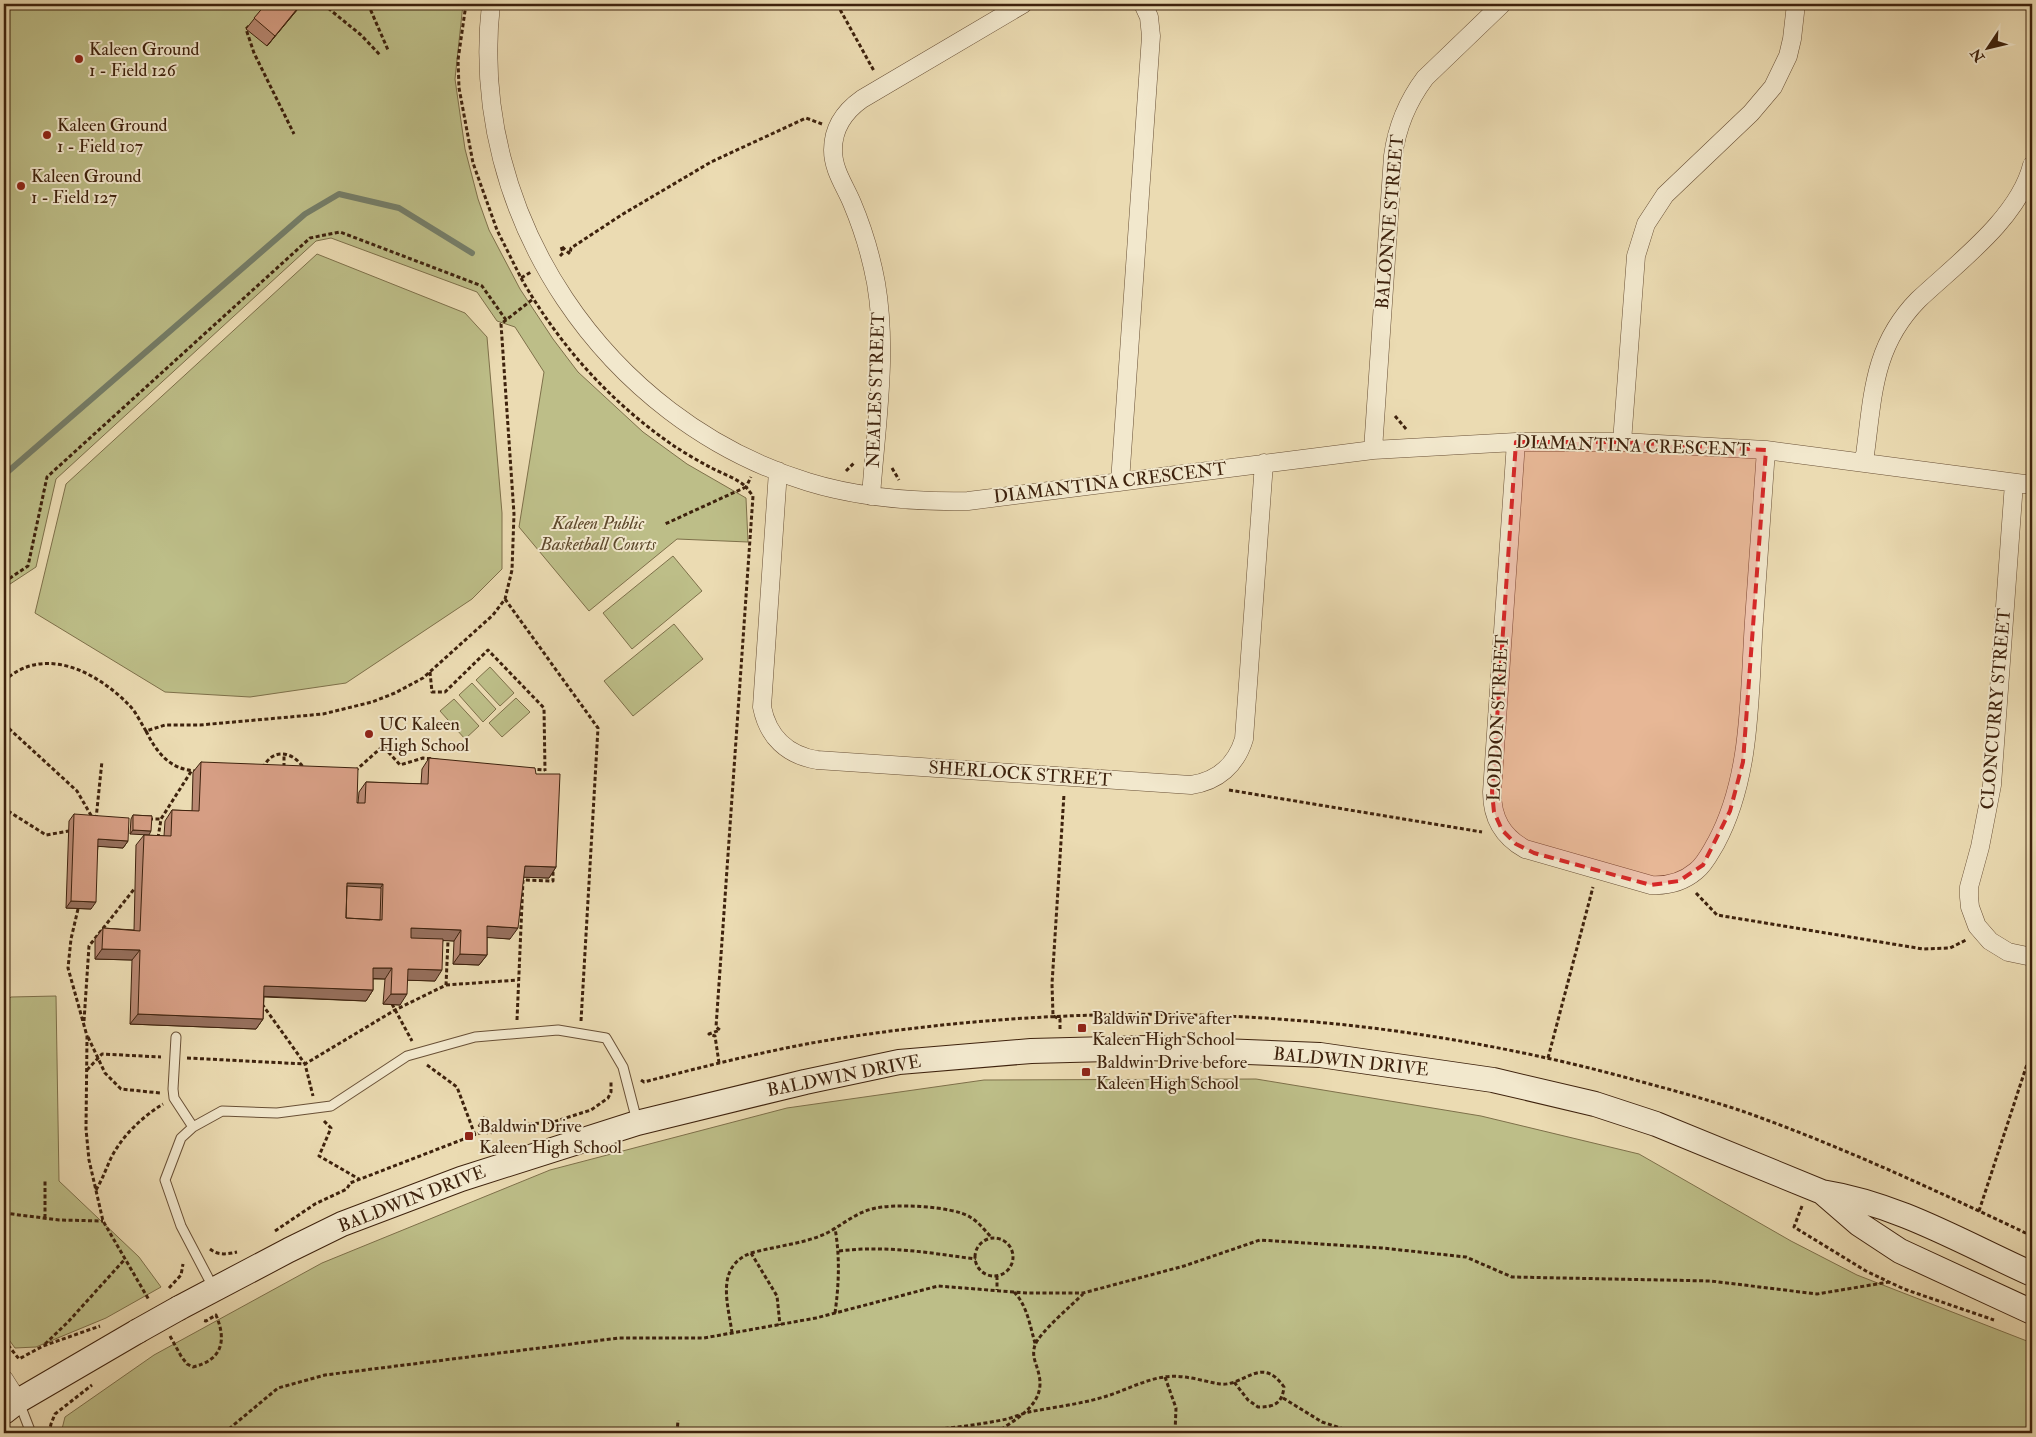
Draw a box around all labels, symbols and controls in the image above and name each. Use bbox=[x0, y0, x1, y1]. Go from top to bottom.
north arrow bbox=[1964, 22, 2014, 72]
place label: Kaleen Ground 1 - Field 126 bbox=[89, 38, 200, 82]
text: N bbox=[1967, 45, 1989, 66]
marker: Kaleen Ground 1 - Field 126 bbox=[73, 53, 85, 65]
place label: Kaleen Ground 1 - Field 107 bbox=[57, 114, 168, 158]
marker: Kaleen Ground 1 - Field 107 bbox=[41, 129, 53, 141]
street label: BALONNE STREET bbox=[1371, 133, 1409, 310]
place label: Kaleen Ground 1 - Field 127 bbox=[31, 165, 142, 209]
marker: Kaleen Ground 1 - Field 127 bbox=[15, 180, 27, 192]
street label: NEALES STREET bbox=[862, 311, 890, 468]
street label: DIAMANTINA CRESCENT bbox=[1515, 430, 1751, 462]
street label: DIAMANTINA CRESCENT bbox=[992, 457, 1229, 509]
park label: Kaleen Public Basketball Courts bbox=[539, 512, 657, 556]
street label: CLONCURRY STREET bbox=[1976, 607, 2016, 810]
street label: LODDON STREET bbox=[1482, 634, 1514, 802]
place label: UC Kaleen High School bbox=[379, 713, 470, 757]
marker: UC Kaleen High School bbox=[363, 728, 375, 740]
street label: SHERLOCK STREET bbox=[928, 756, 1113, 792]
place label: Baldwin Drive after Kaleen High School bbox=[1092, 1007, 1235, 1051]
marker: Baldwin Drive after Kaleen High School bbox=[1076, 1022, 1088, 1034]
street label: BALDWIN DRIVE bbox=[1272, 1042, 1430, 1082]
street label: BALDWIN DRIVE bbox=[765, 1050, 923, 1102]
place label: Baldwin Drive before Kaleen High School bbox=[1096, 1051, 1248, 1095]
marker: Baldwin Drive before Kaleen High School bbox=[1080, 1066, 1092, 1078]
place label: Baldwin Drive Kaleen High School bbox=[479, 1115, 622, 1159]
marker: Baldwin Drive Kaleen High School bbox=[463, 1130, 475, 1142]
street label: BALDWIN DRIVE bbox=[335, 1160, 489, 1238]

